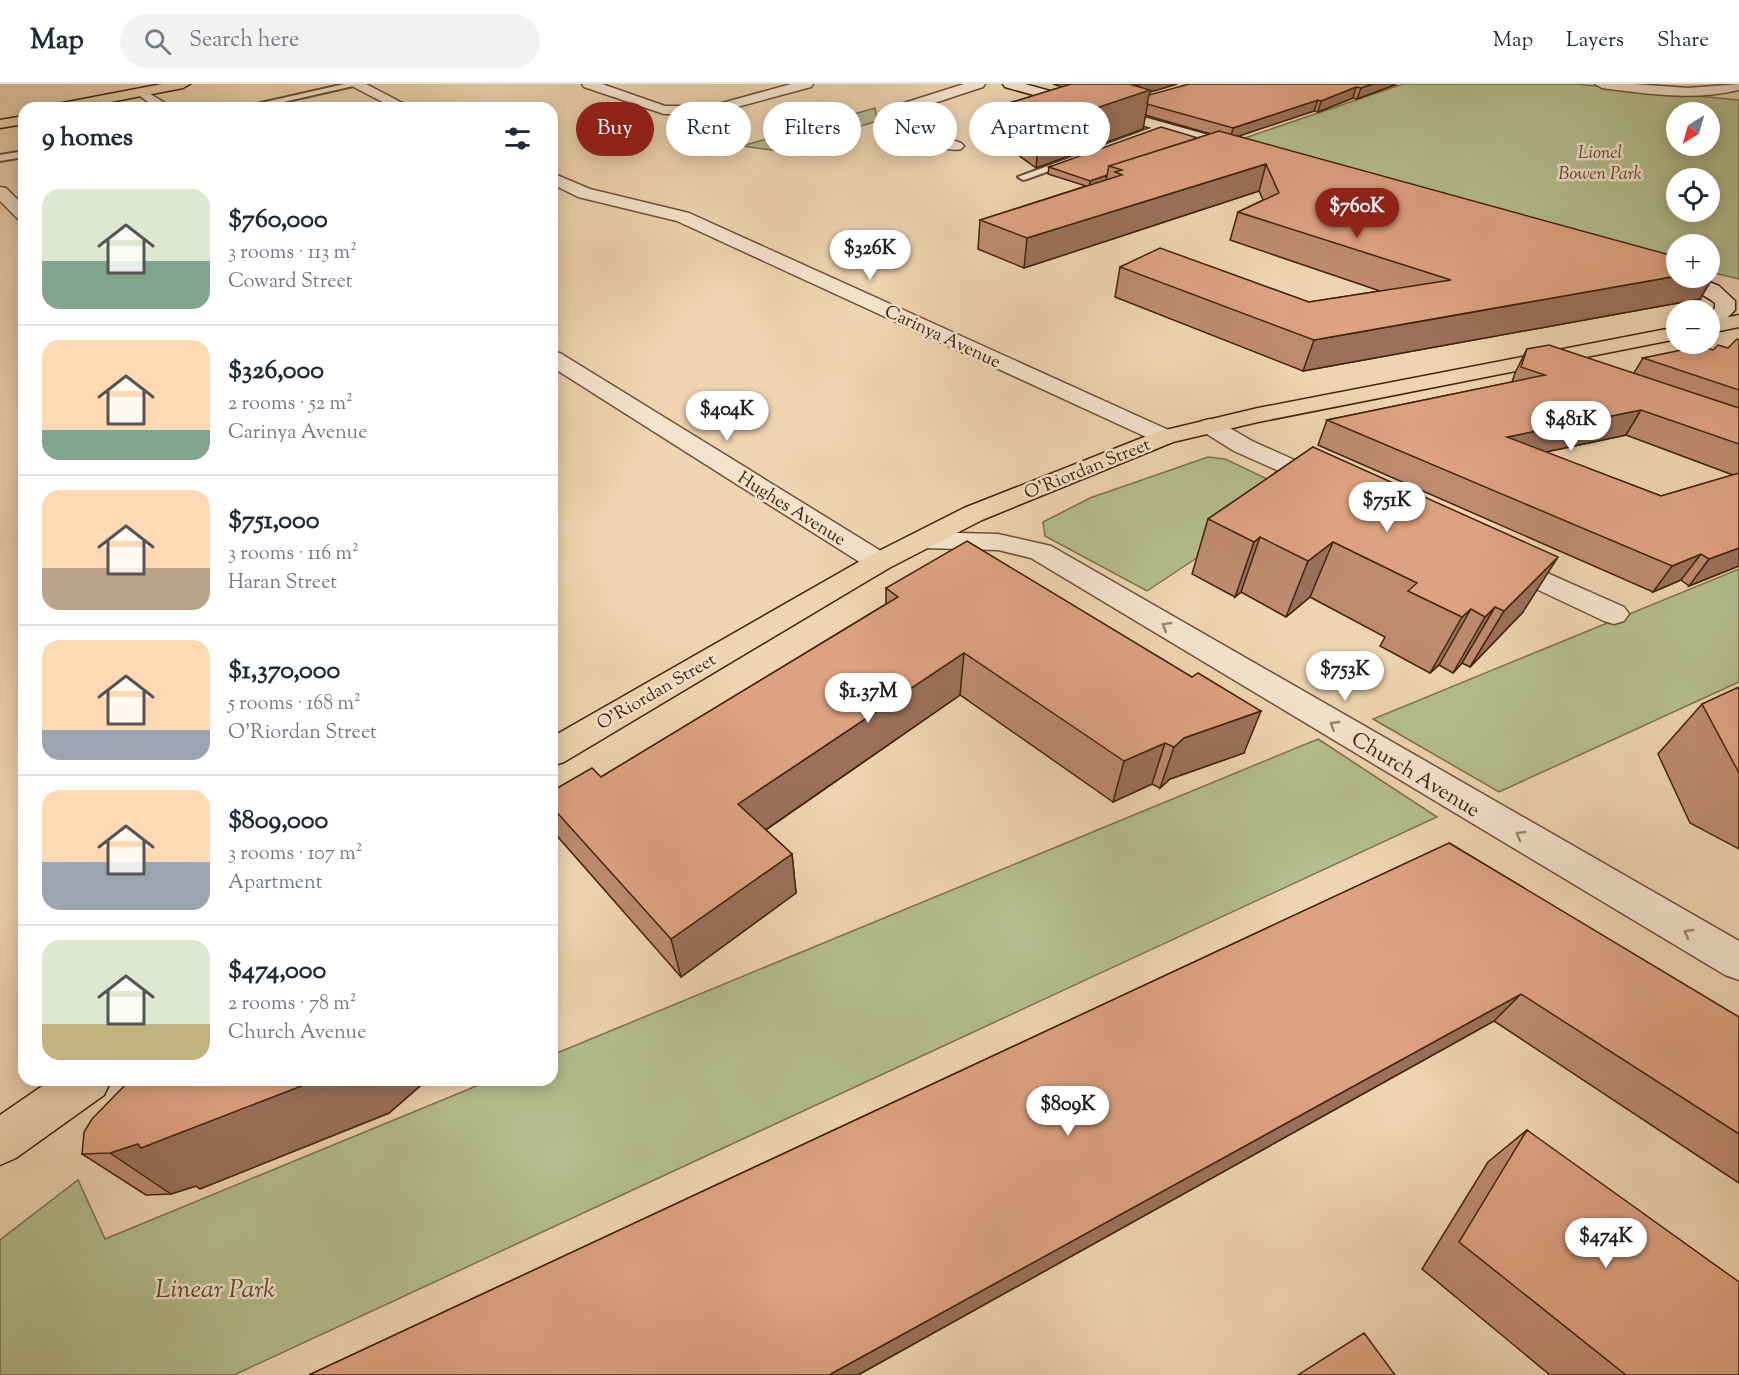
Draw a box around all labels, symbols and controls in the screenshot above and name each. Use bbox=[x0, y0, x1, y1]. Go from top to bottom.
search box bbox=[120, 14, 540, 68]
text: Map bbox=[30, 21, 84, 61]
icon: search bbox=[141, 25, 174, 58]
text: Search here bbox=[189, 25, 299, 57]
text: Map bbox=[1493, 26, 1533, 56]
text: Layers bbox=[1566, 26, 1624, 56]
text: Share bbox=[1657, 26, 1709, 56]
chip: Buy bbox=[576, 102, 654, 156]
chip: Rent bbox=[666, 102, 751, 156]
chip: Filters bbox=[763, 102, 861, 156]
chip: New bbox=[873, 102, 957, 156]
chip: Apartment bbox=[969, 102, 1110, 156]
north arrow bbox=[1666, 102, 1720, 156]
map controls bbox=[1666, 102, 1720, 354]
text: 9 homes bbox=[42, 120, 133, 157]
icon: filters bbox=[501, 122, 534, 155]
park label: Lionel Bowen Park bbox=[1558, 141, 1642, 188]
button: locate bbox=[1666, 168, 1720, 222]
pin: $760K bbox=[1315, 188, 1399, 239]
text: $760K bbox=[1329, 193, 1385, 222]
text: $760,000 bbox=[228, 202, 328, 239]
icon: home bbox=[90, 213, 162, 285]
pin: $326K bbox=[828, 230, 912, 281]
button: + bbox=[1666, 234, 1720, 288]
text: $326K bbox=[844, 235, 896, 264]
text: 3 rooms · 113 m² bbox=[228, 239, 357, 268]
text: Coward Street bbox=[228, 268, 353, 297]
street label: Carinya Avenue bbox=[880, 300, 1005, 376]
button: − bbox=[1666, 300, 1720, 354]
text: $326,000 bbox=[228, 353, 324, 390]
icon: home bbox=[90, 364, 162, 436]
text: 2 rooms · 52 m² bbox=[228, 390, 353, 419]
pin: $404K bbox=[685, 391, 769, 442]
text: $404K bbox=[700, 396, 754, 425]
pin: $481K bbox=[1529, 401, 1613, 452]
text: $481K bbox=[1545, 406, 1597, 435]
text: Carinya Avenue bbox=[228, 419, 367, 448]
street label: O'Riordan Street bbox=[1021, 433, 1155, 507]
street label: Hughes Avenue bbox=[732, 466, 850, 553]
pin: $751K bbox=[1345, 482, 1429, 533]
text: $751K bbox=[1363, 487, 1411, 516]
text: $751,000 bbox=[228, 503, 320, 540]
icon: home bbox=[90, 514, 162, 586]
text: 3 rooms · 116 m² bbox=[228, 540, 359, 569]
text: Haran Street bbox=[228, 569, 337, 598]
one-way arrow bbox=[1162, 621, 1172, 633]
street label: O'Riordan Street bbox=[592, 648, 722, 738]
pin: $753K bbox=[1303, 651, 1387, 702]
text: $1,370,000 bbox=[228, 653, 340, 690]
text: $753K bbox=[1320, 656, 1370, 685]
icon: home bbox=[90, 664, 162, 736]
pin: $1.37M bbox=[819, 673, 917, 724]
text: $1.37M bbox=[839, 678, 897, 707]
text: 5 rooms · 168 m² bbox=[228, 690, 361, 719]
text: O'Riordan Street bbox=[228, 719, 377, 748]
one-way arrow bbox=[1330, 721, 1340, 733]
street label: Church Avenue bbox=[1345, 725, 1485, 826]
text: $809,000 bbox=[228, 803, 328, 840]
icon: home bbox=[90, 814, 162, 886]
one-way arrow bbox=[1516, 830, 1526, 842]
text: 3 rooms · 107 m² bbox=[228, 840, 362, 869]
text: Apartment bbox=[228, 869, 323, 898]
one-way arrow bbox=[1684, 929, 1695, 940]
text: $474,000 bbox=[228, 953, 326, 990]
icon: home bbox=[90, 964, 162, 1036]
text: 2 rooms · 78 m² bbox=[228, 990, 357, 1019]
text: Church Avenue bbox=[228, 1019, 366, 1048]
pin: $809K bbox=[1026, 1086, 1110, 1137]
text: $809K bbox=[1040, 1091, 1096, 1120]
pin: $474K bbox=[1564, 1218, 1648, 1269]
text: $474K bbox=[1579, 1223, 1633, 1252]
park label: Linear Park bbox=[155, 1272, 275, 1309]

